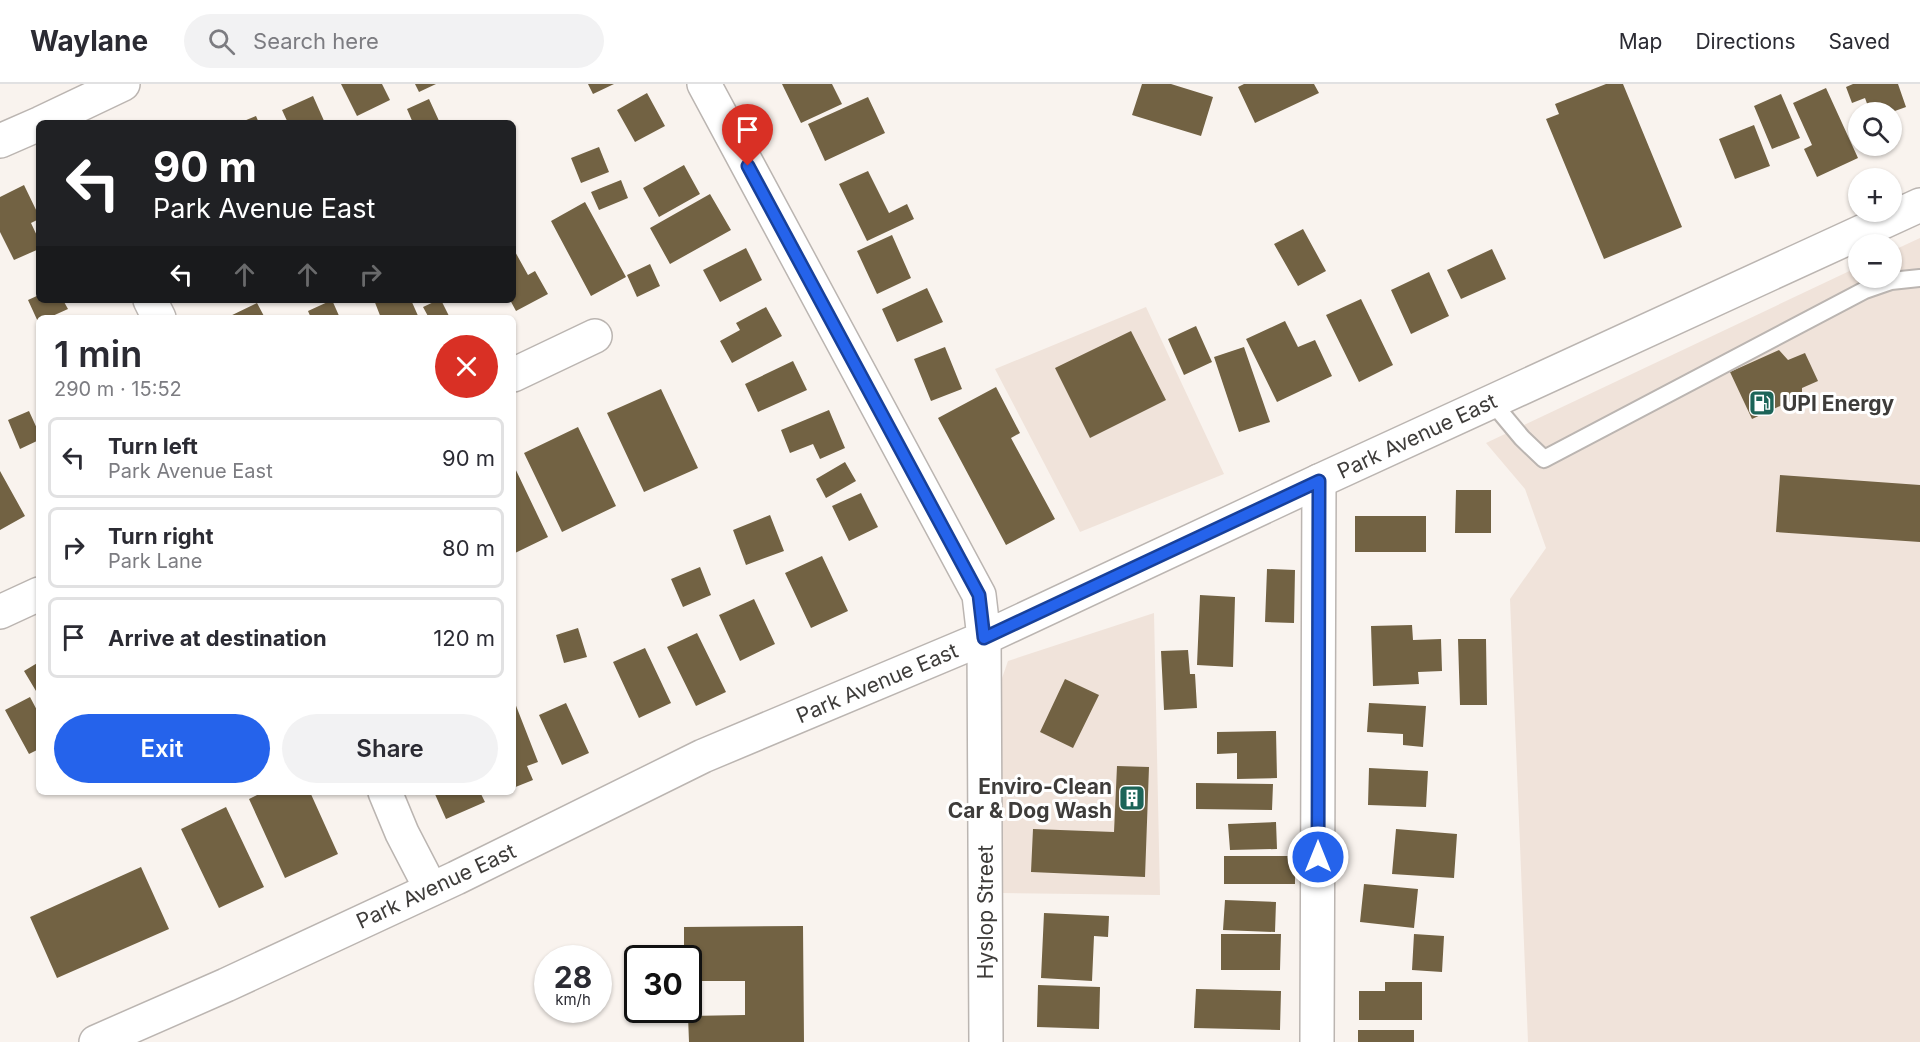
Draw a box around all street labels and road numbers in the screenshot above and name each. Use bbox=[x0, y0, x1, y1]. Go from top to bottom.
street label: Park Avenue East bbox=[1333, 388, 1501, 484]
street label: Park Avenue East bbox=[793, 638, 962, 728]
street label: Park Avenue East bbox=[352, 838, 520, 934]
street label: Hyslop Street bbox=[973, 845, 998, 979]

